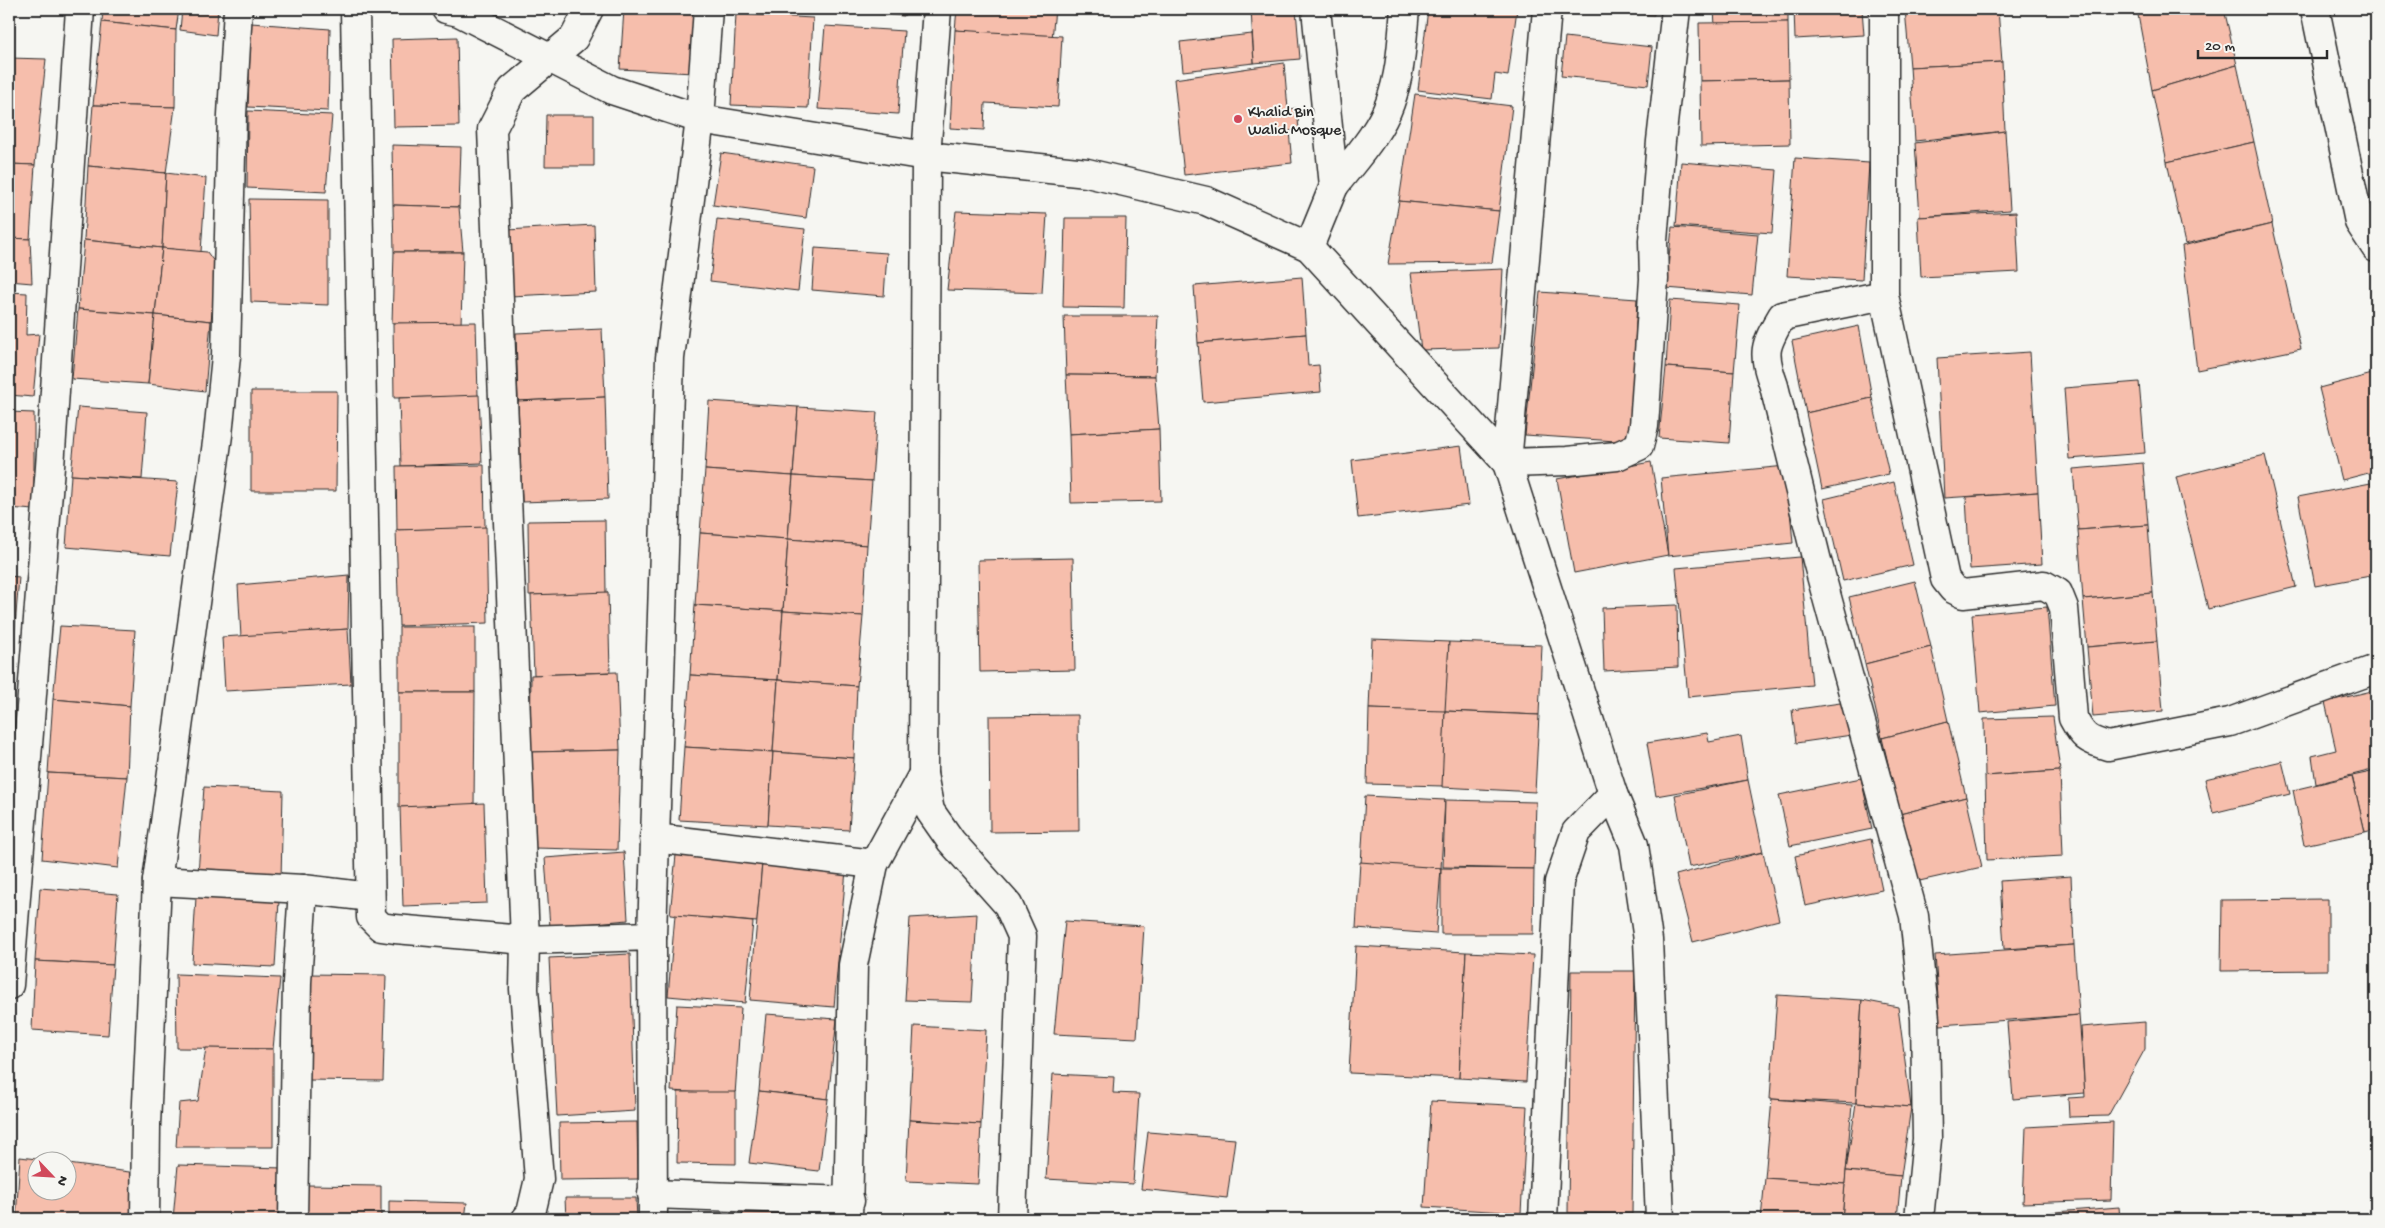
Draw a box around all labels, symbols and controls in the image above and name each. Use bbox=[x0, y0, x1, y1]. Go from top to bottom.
scale bar bbox=[2198, 28, 2326, 60]
text: 20 m bbox=[2205, 38, 2235, 56]
place label: Khalid Bin Walid Mosque bbox=[1248, 104, 1342, 141]
marker: Khalid Bin Walid Mosque bbox=[1232, 113, 1244, 125]
north arrow bbox=[28, 1150, 78, 1200]
text: N bbox=[52, 1173, 71, 1188]

